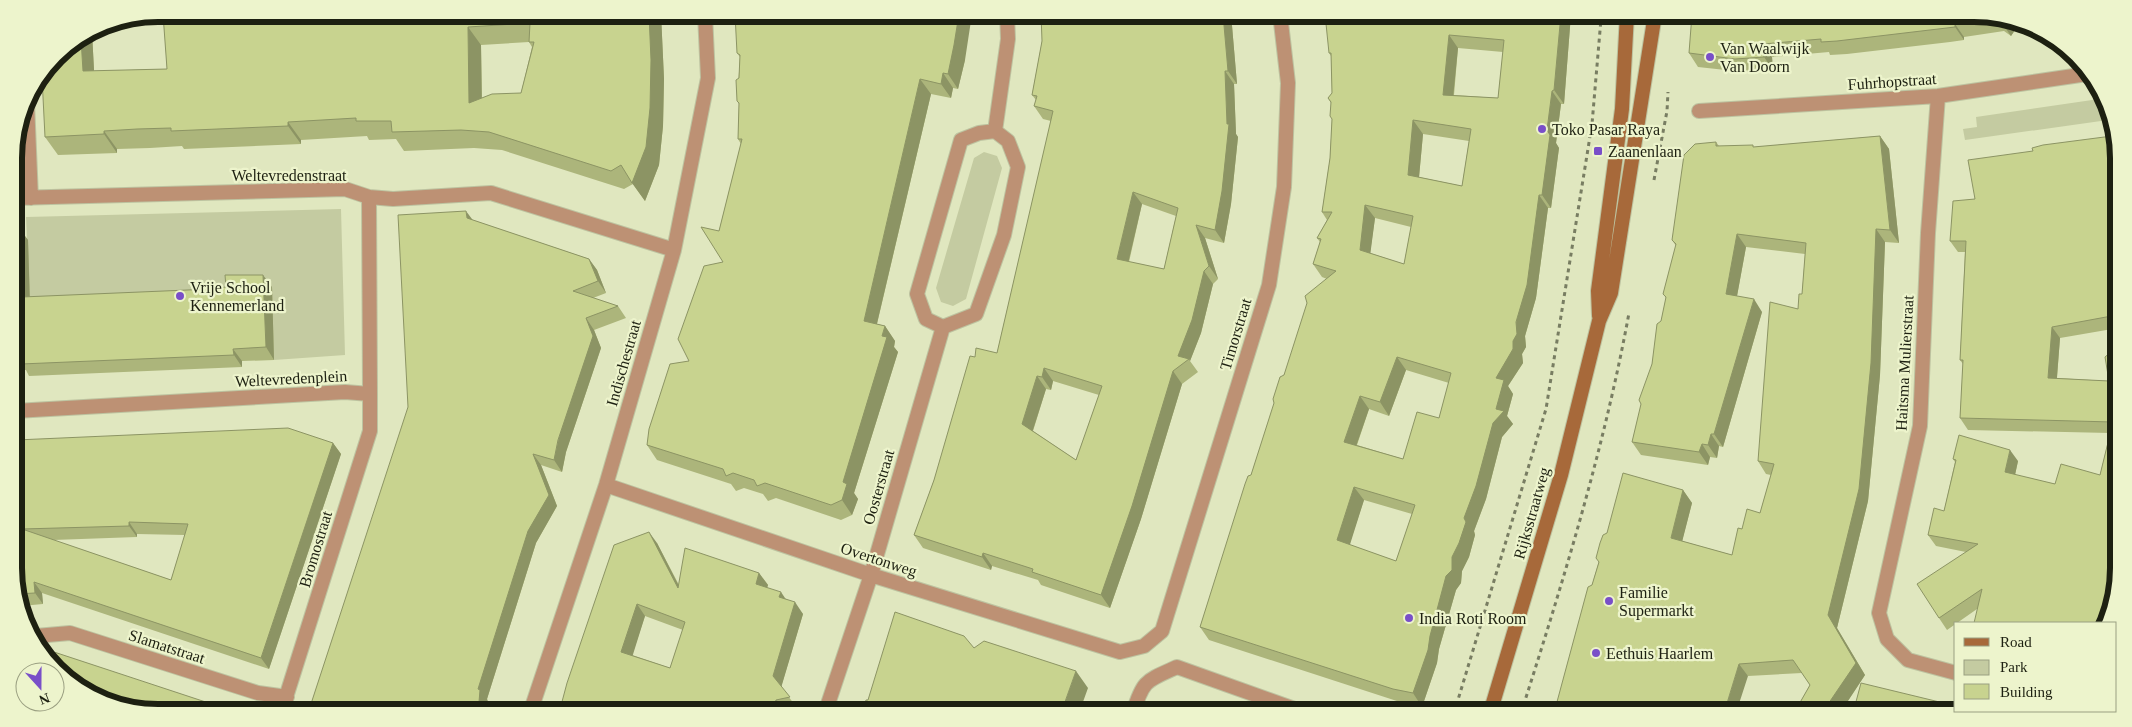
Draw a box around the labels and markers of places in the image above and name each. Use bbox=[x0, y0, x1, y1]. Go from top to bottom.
place label: Van Waalwijk Van Doorn bbox=[1720, 40, 1810, 75]
marker: Van Waalwijk Van Doorn bbox=[1704, 51, 1716, 63]
place label: Toko Pasar Raya bbox=[1552, 121, 1660, 139]
marker: Toko Pasar Raya bbox=[1536, 123, 1548, 135]
place label: Zaanenlaan bbox=[1608, 143, 1682, 160]
marker: Zaanenlaan bbox=[1592, 145, 1604, 157]
place label: Vrije School Kennemerland bbox=[190, 279, 284, 314]
marker: Vrije School Kennemerland bbox=[174, 290, 186, 302]
place label: Familie Supermarkt bbox=[1619, 584, 1694, 620]
marker: Familie Supermarkt bbox=[1603, 595, 1615, 607]
place label: India Roti Room bbox=[1419, 610, 1527, 627]
marker: India Roti Room bbox=[1403, 612, 1415, 624]
place label: Eethuis Haarlem bbox=[1606, 645, 1714, 662]
marker: Eethuis Haarlem bbox=[1590, 647, 1602, 659]

